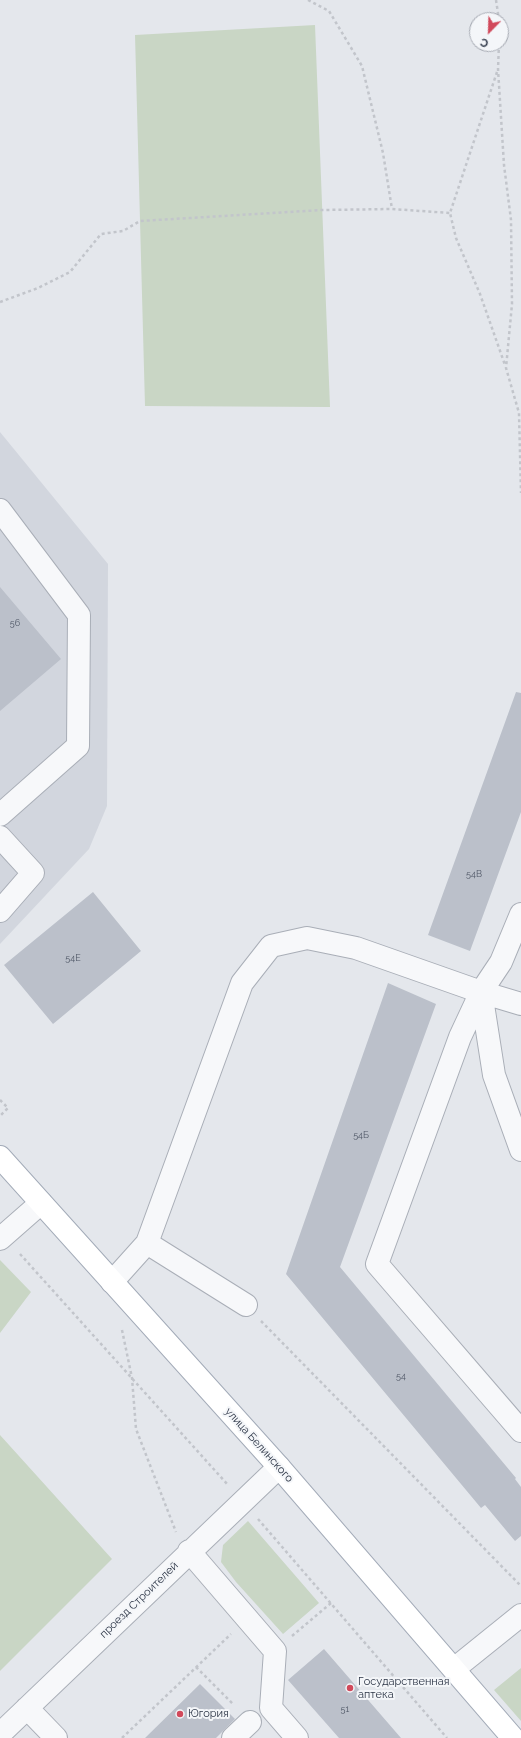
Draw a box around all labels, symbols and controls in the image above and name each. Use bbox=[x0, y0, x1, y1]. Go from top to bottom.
north arrow bbox=[469, 12, 509, 52]
text: С bbox=[479, 35, 491, 50]
house number: 56 bbox=[10, 618, 20, 628]
house number: 54В bbox=[466, 869, 482, 879]
house number: 54Е bbox=[65, 953, 81, 963]
house number: 54Б bbox=[353, 1130, 369, 1140]
house number: 54 bbox=[396, 1371, 406, 1381]
street label: улица Белинского bbox=[222, 1405, 296, 1485]
street label: проезд Строителей bbox=[97, 1559, 181, 1641]
place label: Государственная аптека bbox=[358, 1675, 449, 1701]
marker: Государственная аптека bbox=[345, 1683, 355, 1693]
house number: 51 bbox=[341, 1704, 349, 1714]
place label: Югория bbox=[188, 1707, 229, 1721]
marker: Югория bbox=[175, 1709, 185, 1719]

